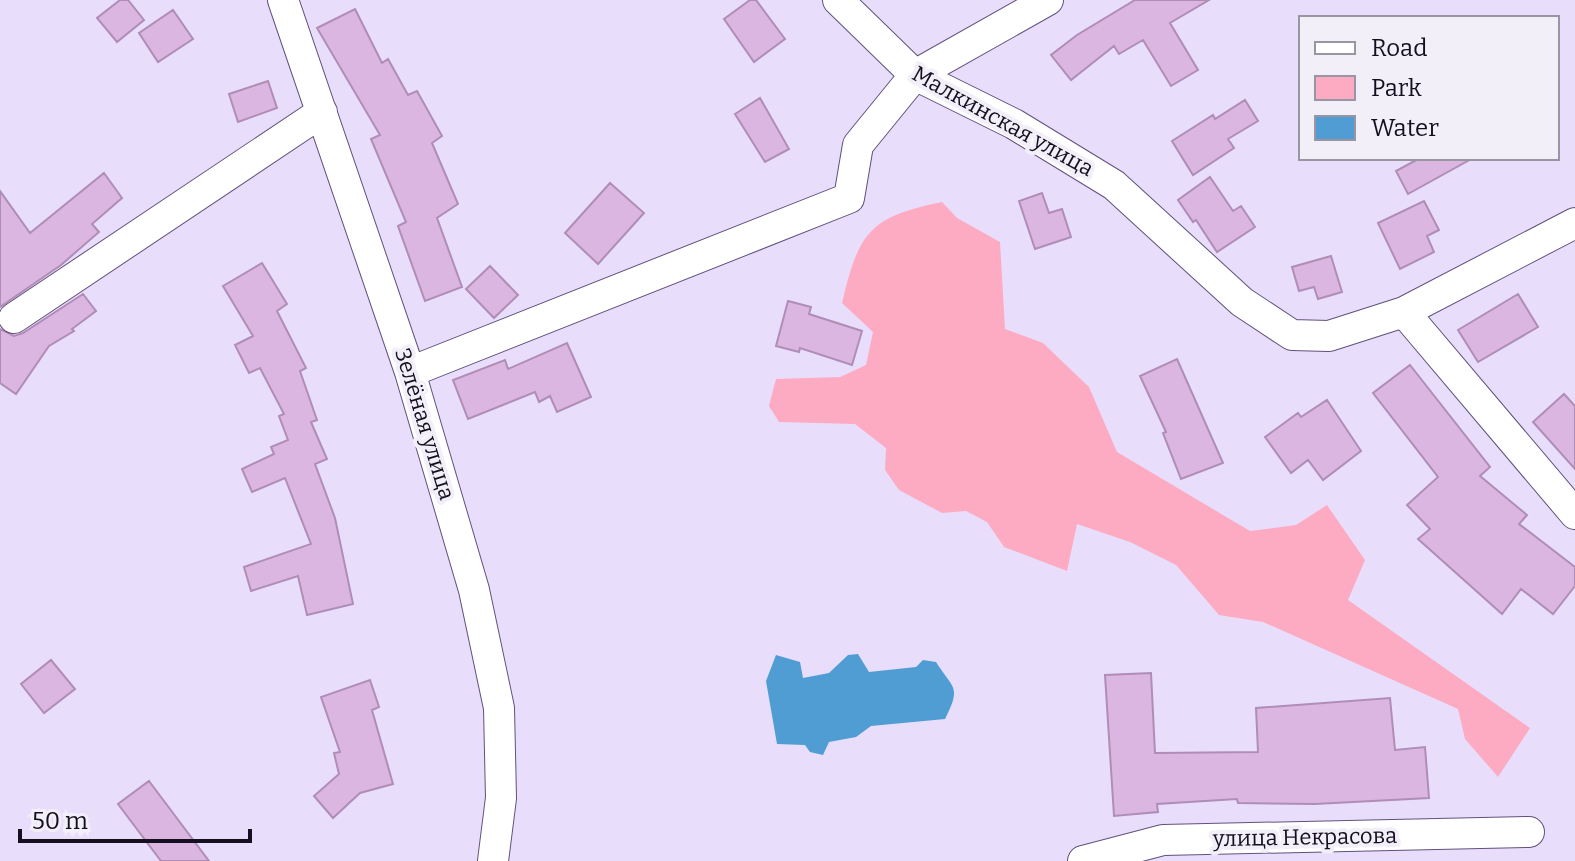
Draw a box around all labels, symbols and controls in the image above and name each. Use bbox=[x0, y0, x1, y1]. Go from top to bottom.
legend bbox=[1299, 16, 1559, 160]
text: Road bbox=[1371, 34, 1427, 62]
street label: Малкинская улица bbox=[908, 60, 1098, 182]
text: Park bbox=[1371, 74, 1422, 102]
text: Water bbox=[1371, 114, 1439, 142]
street label: Зелёная улица bbox=[389, 345, 461, 503]
scale bar bbox=[20, 793, 250, 843]
text: 50 m bbox=[32, 807, 88, 835]
street label: улица Некрасова bbox=[1212, 822, 1397, 852]

